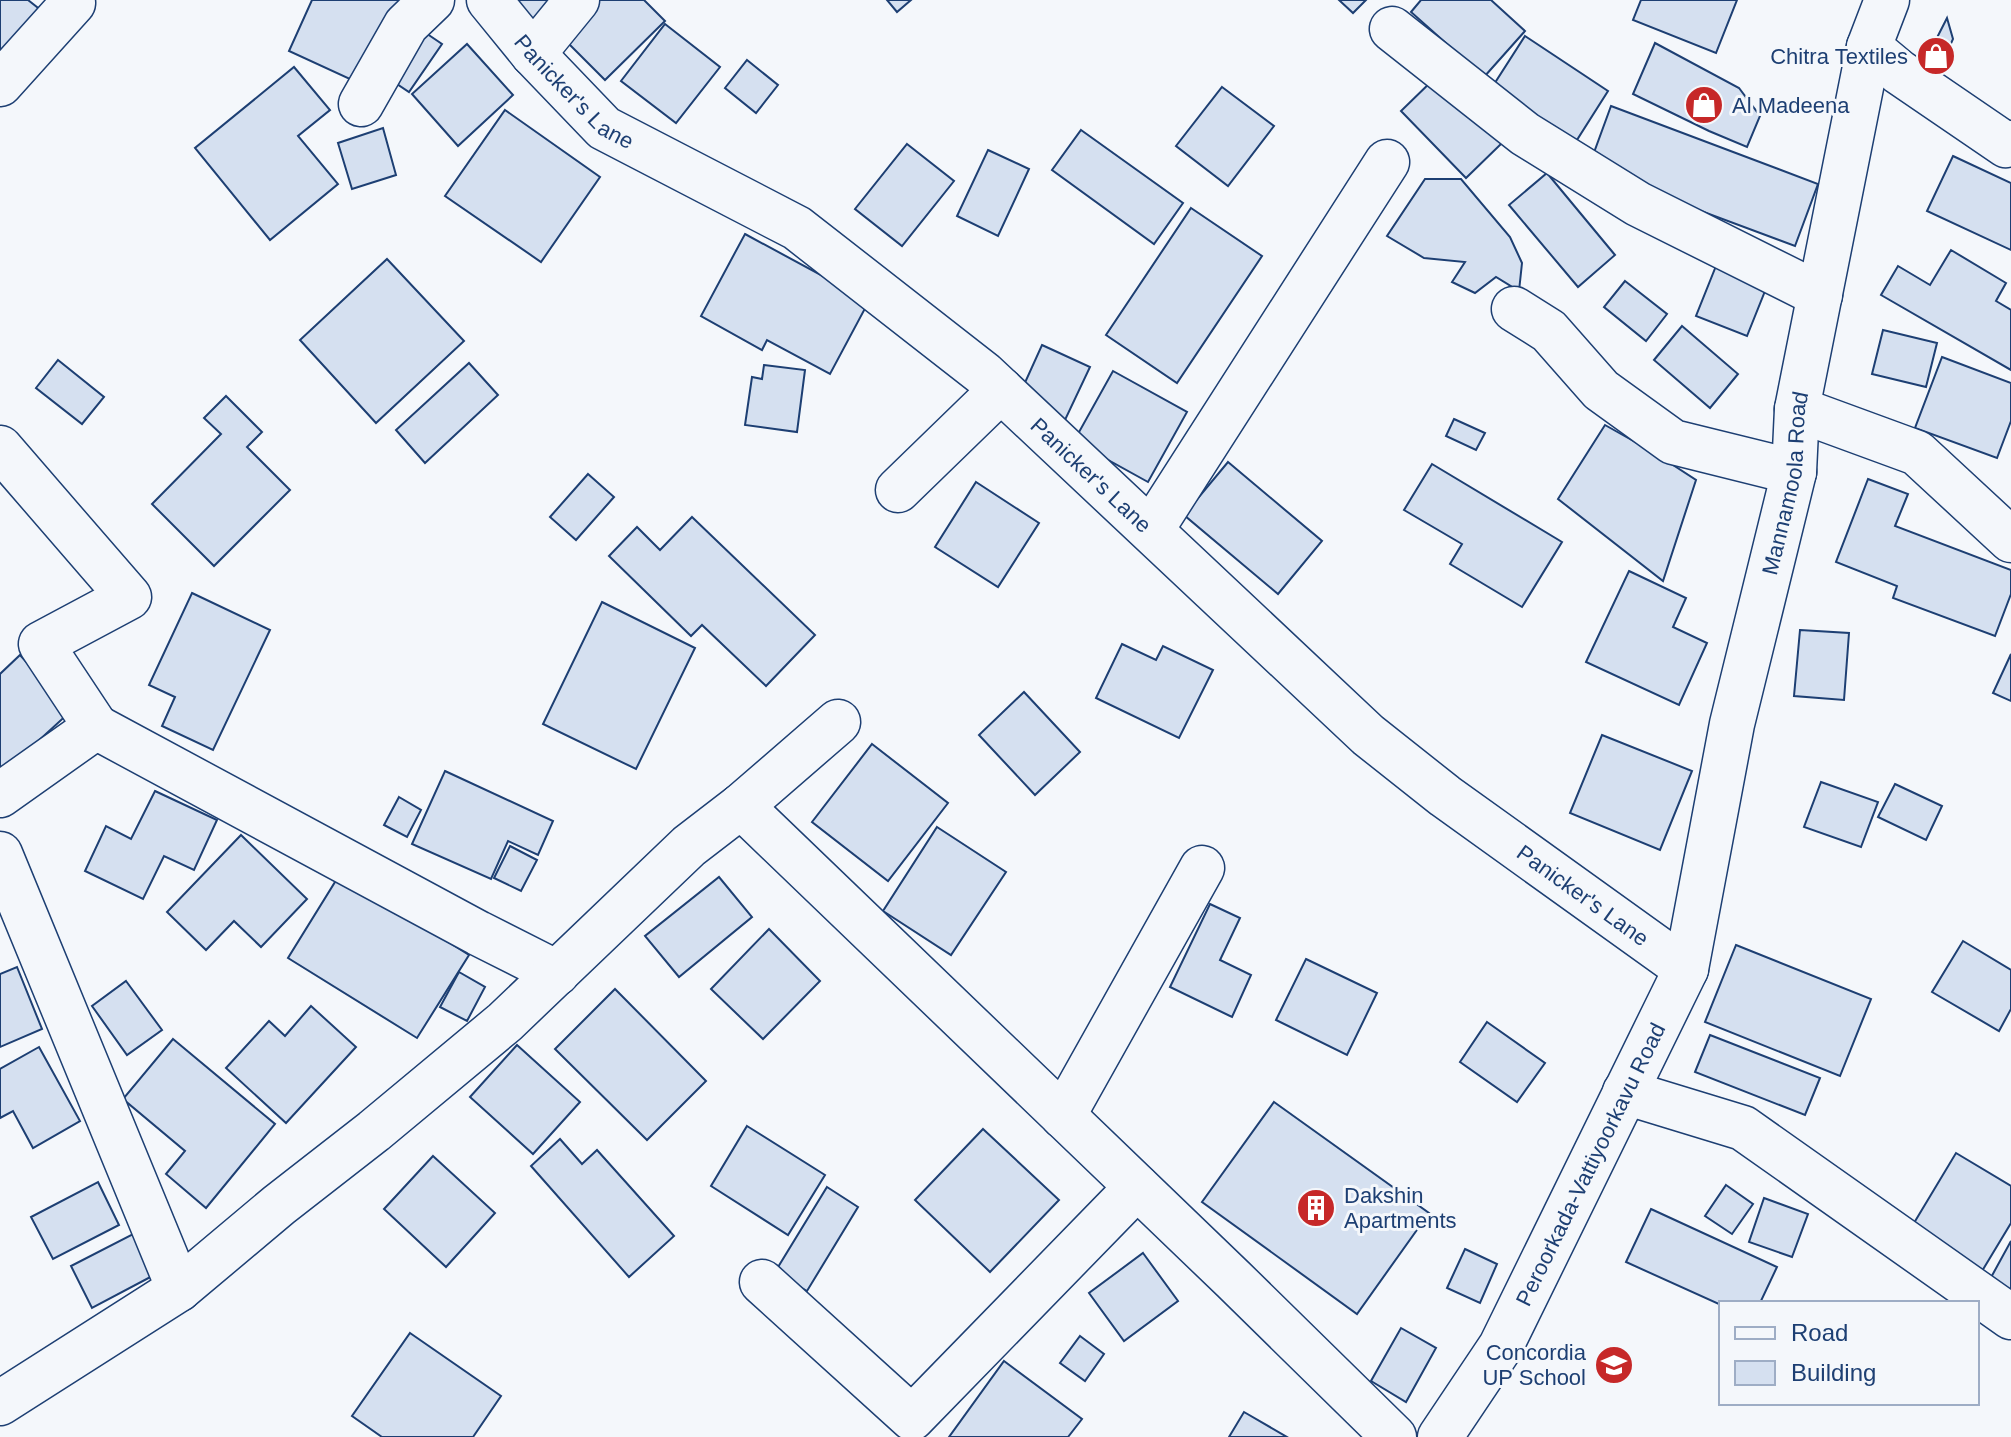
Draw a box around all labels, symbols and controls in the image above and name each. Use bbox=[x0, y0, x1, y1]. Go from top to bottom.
street label: Panicker's Lane bbox=[509, 30, 638, 154]
shop icon: Chitra Textiles bbox=[1915, 35, 1957, 77]
place label: Chitra Textiles bbox=[1770, 44, 1908, 69]
shop icon: Al Madeena bbox=[1683, 84, 1725, 126]
place label: Al Madeena bbox=[1732, 93, 1850, 118]
street label: Mannamoola Road bbox=[1757, 389, 1813, 577]
street label: Panicker's Lane bbox=[1026, 413, 1156, 538]
street label: Panicker's Lane bbox=[1512, 840, 1653, 951]
street label: Peroorkada-Vattiyoorkavu Road bbox=[1511, 1019, 1671, 1310]
place label: Dakshin Apartments bbox=[1344, 1183, 1457, 1233]
building icon: Dakshin Apartments bbox=[1295, 1187, 1337, 1229]
legend bbox=[1719, 1301, 1979, 1405]
text: Road bbox=[1791, 1319, 1848, 1346]
place label: Concordia UP School bbox=[1482, 1340, 1587, 1390]
school or university icon: Concordia UP School bbox=[1593, 1344, 1635, 1386]
text: Building bbox=[1791, 1359, 1876, 1386]

